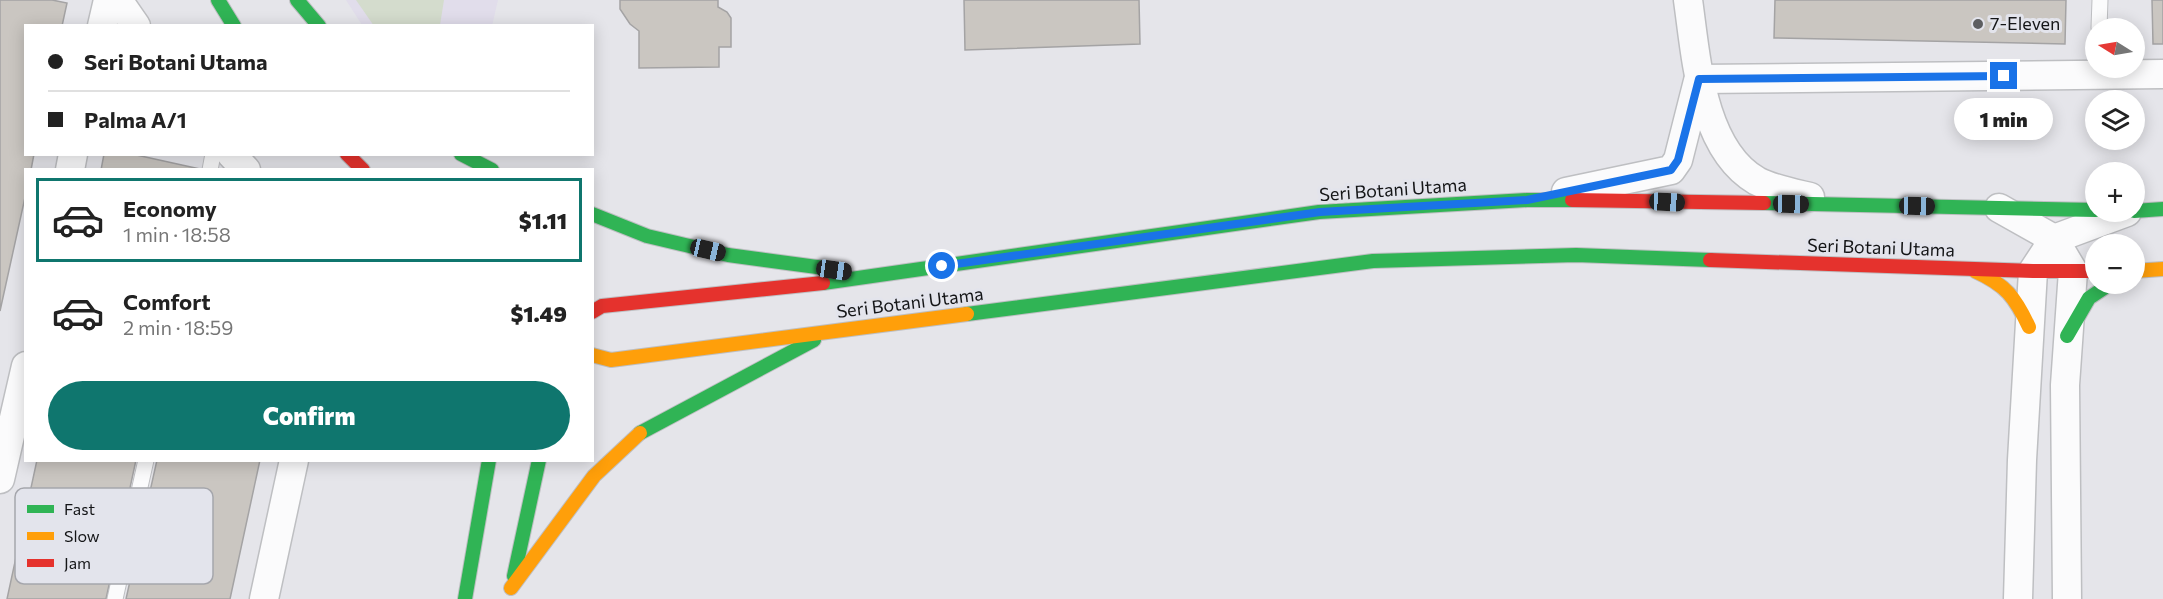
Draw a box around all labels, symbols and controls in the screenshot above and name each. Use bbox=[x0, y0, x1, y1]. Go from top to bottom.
place label: 7-Eleven bbox=[1990, 12, 2060, 34]
marker: 7-Eleven bbox=[1971, 17, 1985, 31]
north arrow bbox=[2085, 18, 2145, 78]
map controls bbox=[2085, 18, 2145, 294]
text: Seri Botani Utama bbox=[84, 48, 267, 75]
route end bbox=[1990, 62, 2017, 89]
button: layers bbox=[2085, 90, 2145, 150]
callout: 1 min bbox=[1954, 97, 2054, 139]
text: Palma A/1 bbox=[84, 106, 187, 133]
text: 1 min bbox=[1979, 107, 2028, 131]
button: + bbox=[2085, 162, 2145, 222]
street label: Seri Botani Utama bbox=[1318, 173, 1467, 205]
car bbox=[1649, 192, 1685, 212]
icon: car bbox=[51, 193, 105, 247]
text: Economy bbox=[123, 195, 217, 222]
car bbox=[1773, 195, 1809, 213]
car bbox=[1899, 197, 1935, 215]
text: $1.11 bbox=[519, 207, 567, 234]
text: 1 min · 18:58 bbox=[123, 222, 231, 246]
street label: Seri Botani Utama bbox=[1807, 233, 1955, 261]
button: − bbox=[2085, 234, 2145, 294]
car bbox=[688, 237, 728, 263]
route start bbox=[928, 252, 955, 279]
car bbox=[815, 259, 853, 281]
street label: Seri Botani Utama bbox=[835, 282, 985, 322]
icon: car bbox=[51, 286, 105, 340]
text: Comfort bbox=[123, 288, 211, 315]
text: $1.49 bbox=[510, 300, 567, 327]
text: 2 min · 18:59 bbox=[123, 315, 233, 339]
button: Confirm bbox=[48, 381, 570, 450]
legend bbox=[15, 488, 213, 584]
text: Fast bbox=[64, 499, 95, 518]
text: Slow bbox=[64, 526, 100, 545]
text: Jam bbox=[64, 553, 91, 572]

